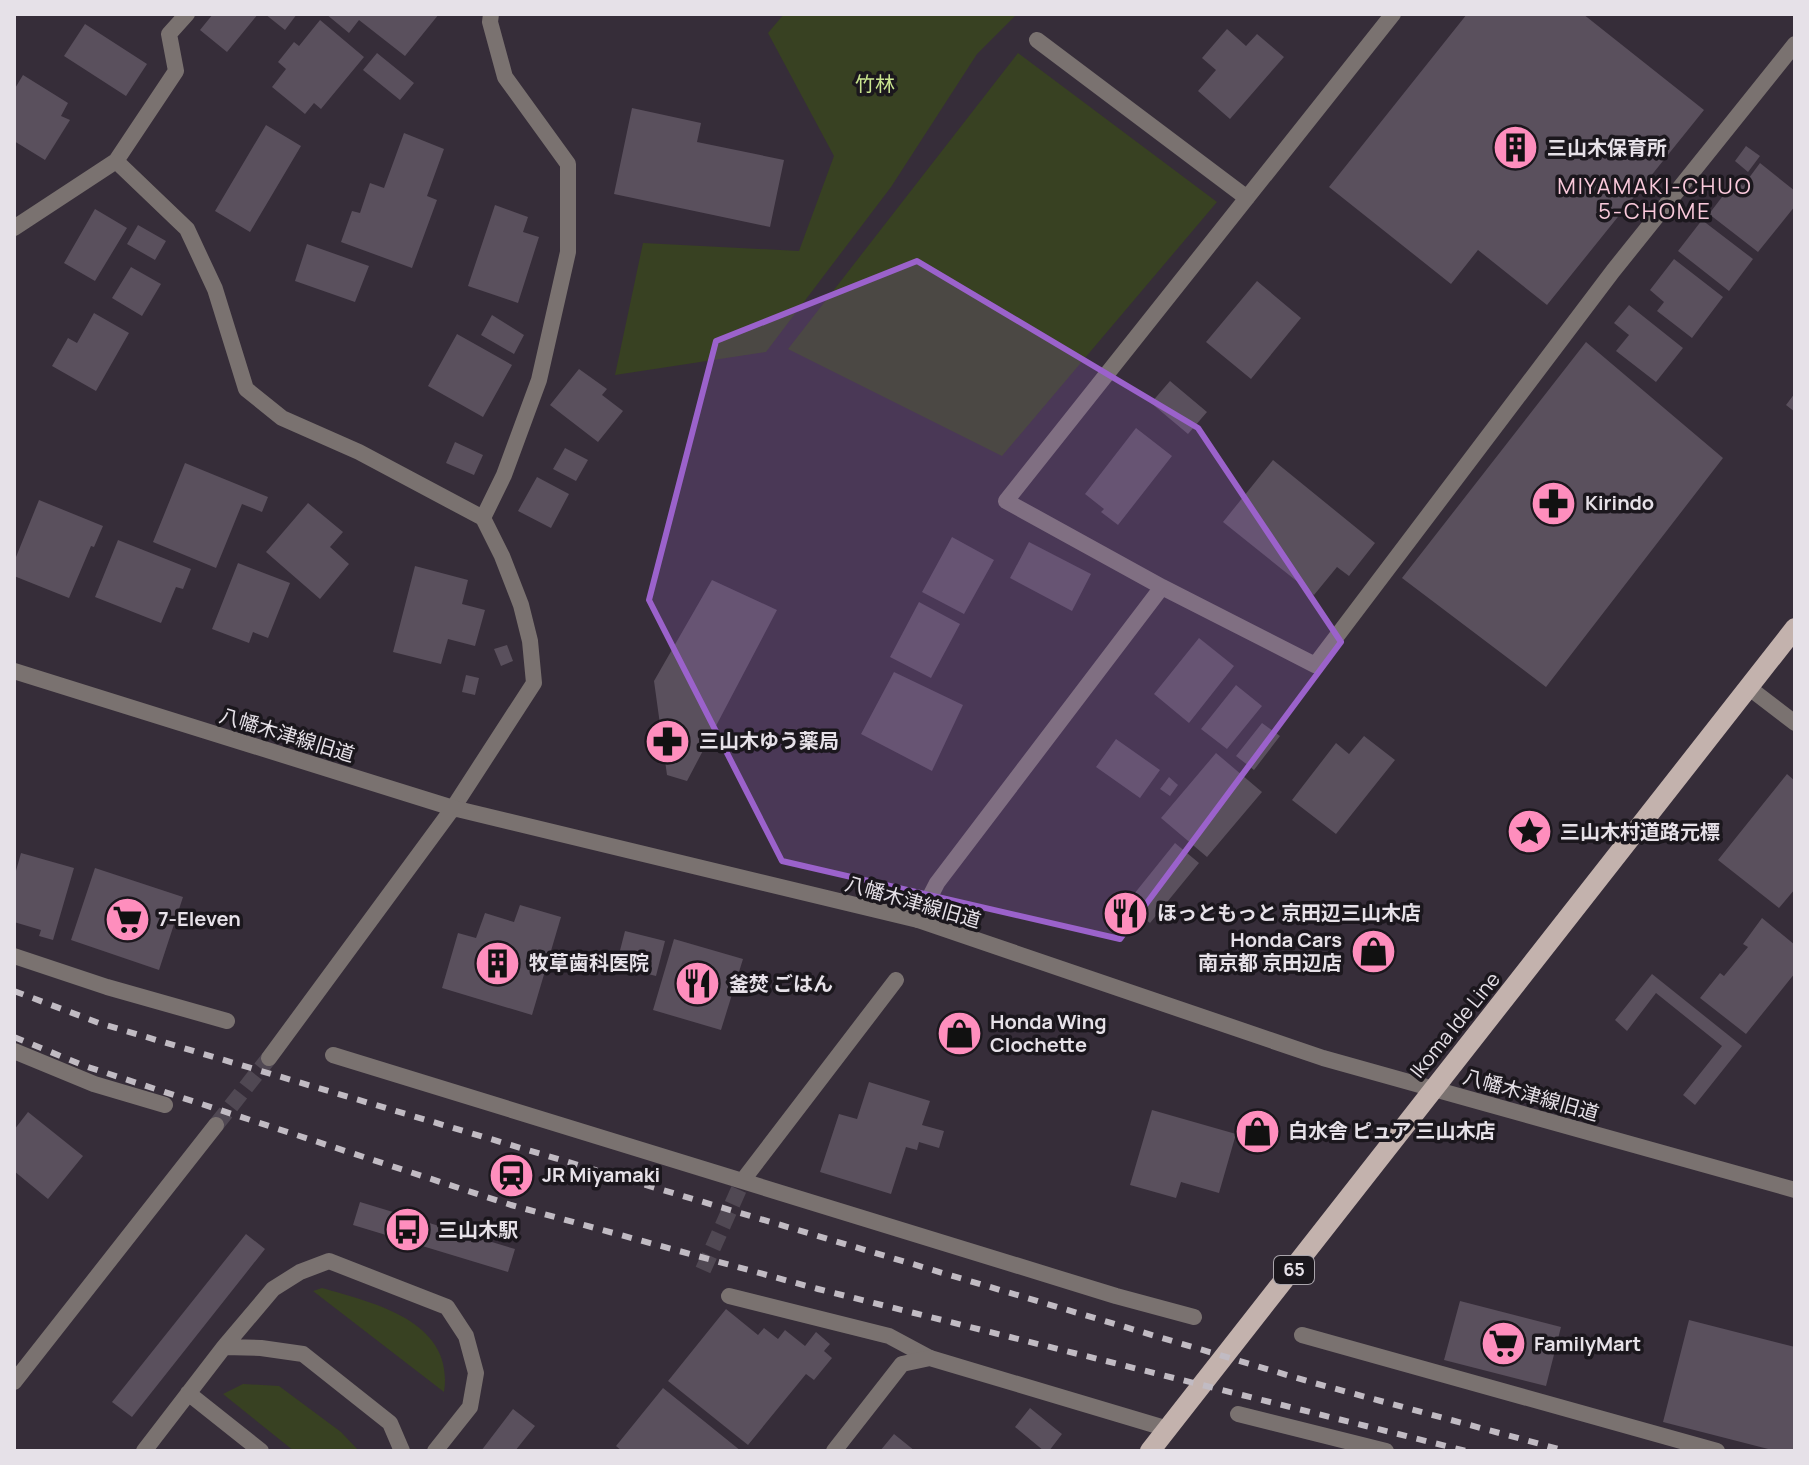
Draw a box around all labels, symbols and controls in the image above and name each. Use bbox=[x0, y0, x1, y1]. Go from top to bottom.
park label: 竹林 bbox=[855, 70, 895, 97]
building icon: 三山木保育所 bbox=[1492, 124, 1540, 172]
place label: 三山木保育所 bbox=[1547, 134, 1667, 161]
district label: MIYAMAKI-CHUO 5-CHOME bbox=[1557, 171, 1753, 226]
pharmacy icon: Kirindo bbox=[1530, 479, 1578, 527]
place label: Kirindo bbox=[1585, 489, 1654, 516]
street label: 八幡木津線旧道 bbox=[216, 701, 358, 768]
pharmacy icon: 三山木ゆう薬局 bbox=[644, 717, 692, 765]
place label: 三山木ゆう薬局 bbox=[699, 727, 839, 754]
place icon: 三山木村道路元標 bbox=[1505, 808, 1553, 856]
place label: 三山木村道路元標 bbox=[1560, 818, 1720, 845]
street label: 八幡木津線旧道 bbox=[842, 869, 984, 934]
restaurant icon: ほっともっと 京田辺三山木店 bbox=[1102, 889, 1150, 937]
supermarket icon: 7-Eleven bbox=[103, 895, 151, 943]
place label: ほっともっと 京田辺三山木店 bbox=[1157, 899, 1421, 926]
place label: 7-Eleven bbox=[158, 905, 241, 932]
place label: Honda Cars 南京都 京田辺店 bbox=[1198, 926, 1342, 976]
shop icon: Honda Cars 南京都 京田辺店 bbox=[1349, 928, 1397, 976]
building icon: 牧草歯科医院 bbox=[474, 939, 522, 987]
place label: 牧草歯科医院 bbox=[529, 949, 649, 976]
restaurant icon: 釜焚 ごはん bbox=[674, 960, 722, 1008]
street label: Ikoma Ide Line bbox=[1404, 966, 1506, 1083]
place label: 釜焚 ごはん bbox=[729, 970, 833, 997]
place label: Honda Wing Clochette bbox=[990, 1008, 1107, 1058]
shop icon: Honda Wing Clochette bbox=[935, 1010, 983, 1058]
street label: 八幡木津線旧道 bbox=[1460, 1062, 1602, 1127]
shop icon: 白水舎 ピュア 三山木店 bbox=[1233, 1107, 1281, 1155]
place label: 白水舎 ピュア 三山木店 bbox=[1288, 1117, 1496, 1144]
station icon: JR Miyamaki bbox=[487, 1151, 535, 1199]
place label: JR Miyamaki bbox=[542, 1161, 660, 1188]
bus stop icon: 三山木駅 bbox=[383, 1206, 431, 1254]
place label: 三山木駅 bbox=[438, 1216, 518, 1243]
road number: 65 bbox=[1274, 1256, 1314, 1284]
supermarket icon: FamilyMart bbox=[1479, 1320, 1527, 1368]
place label: FamilyMart bbox=[1534, 1330, 1641, 1357]

